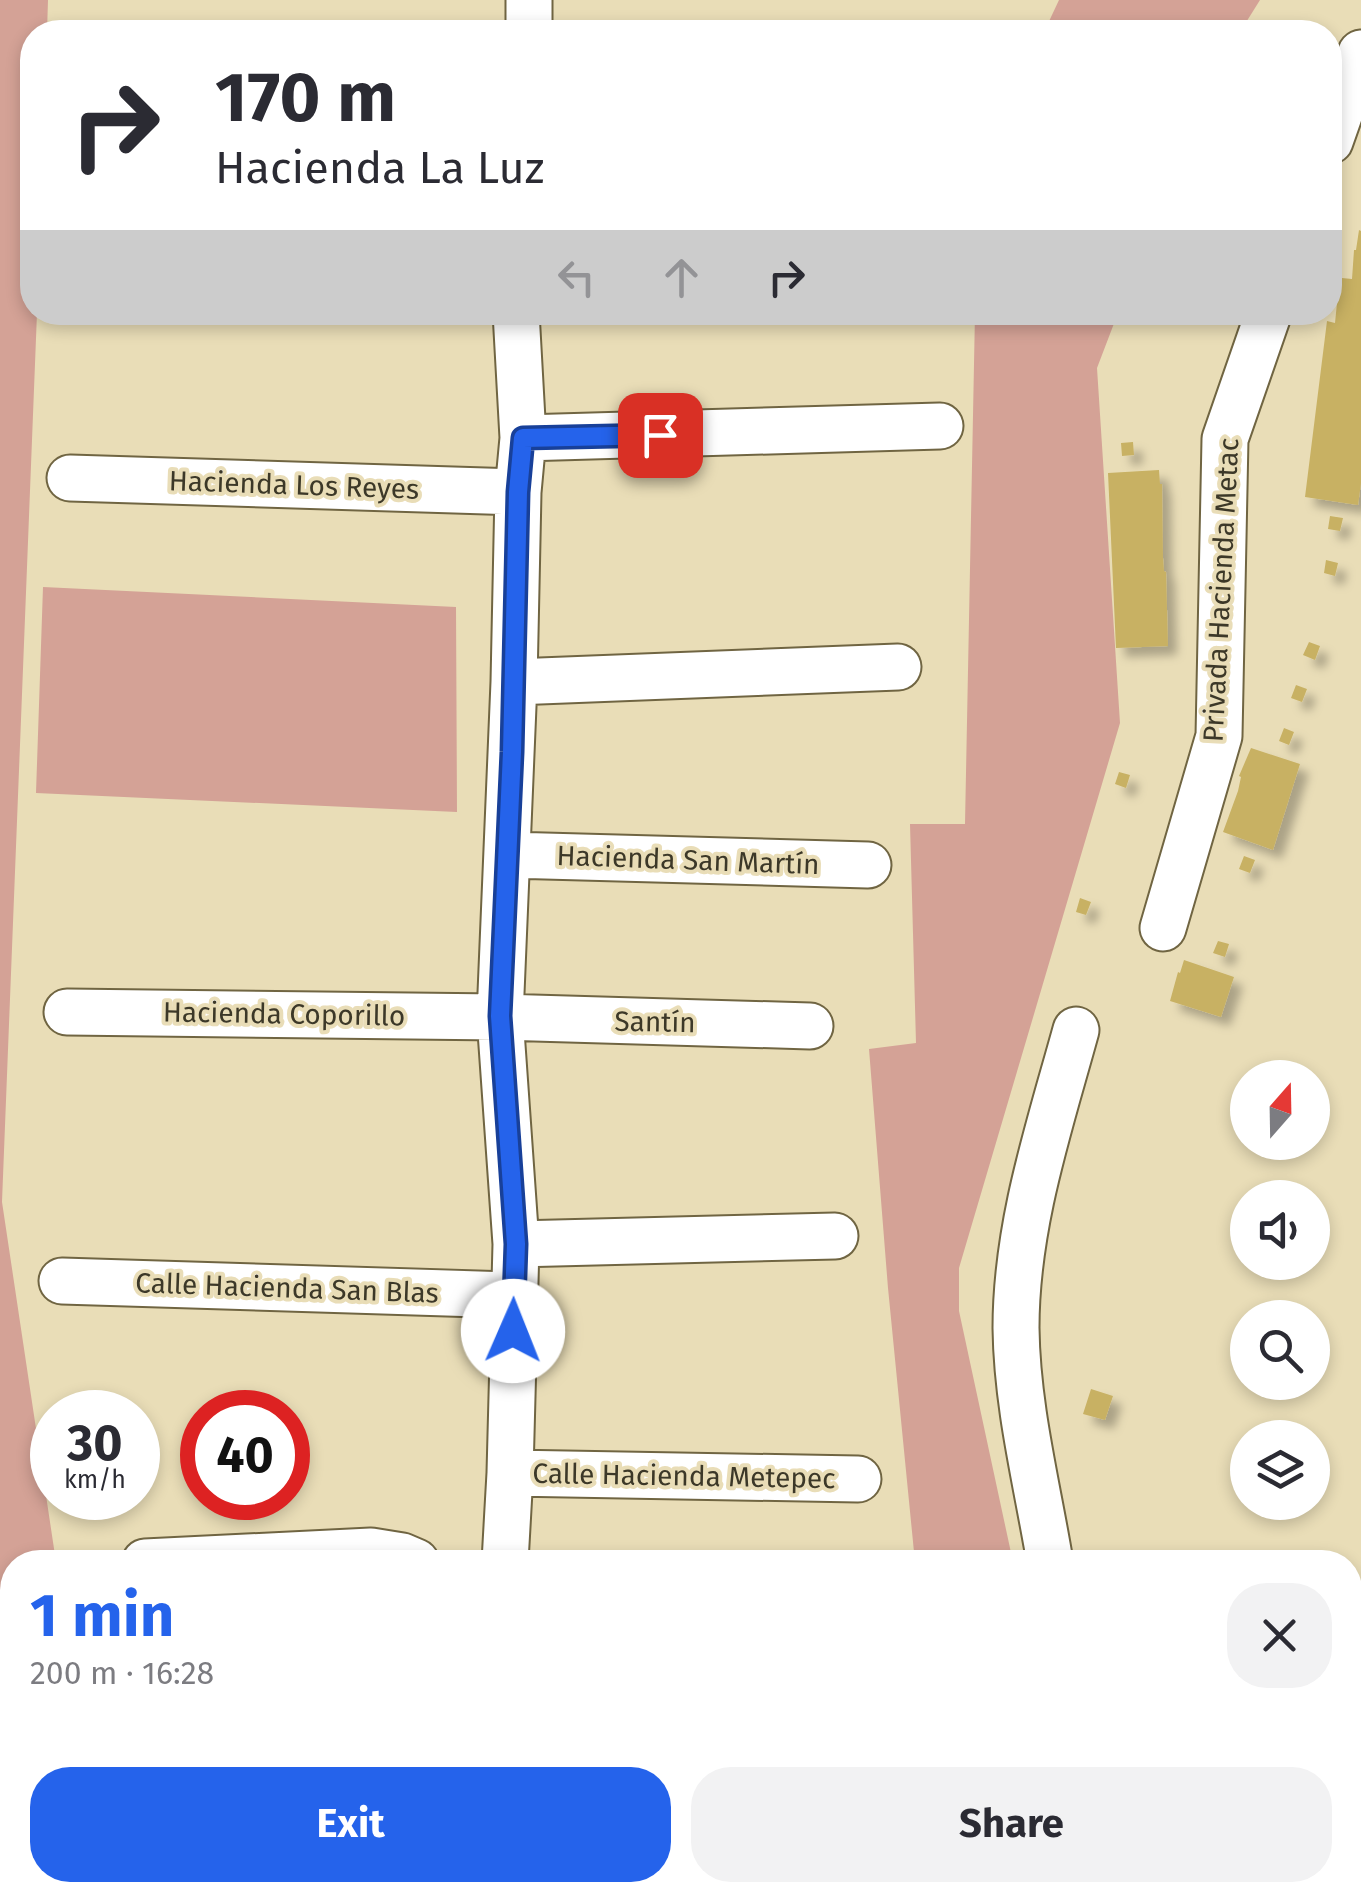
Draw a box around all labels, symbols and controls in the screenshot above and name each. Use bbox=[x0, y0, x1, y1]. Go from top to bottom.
text: 170 m bbox=[215, 56, 396, 140]
icon: right bbox=[50, 60, 180, 190]
text: Hacienda La Luz bbox=[215, 141, 544, 195]
icon: left bbox=[549, 250, 604, 305]
icon: ahead bbox=[654, 250, 709, 305]
icon: right bbox=[759, 250, 814, 305]
pin bbox=[618, 393, 703, 478]
icon: arrive bbox=[633, 408, 688, 463]
street label: Privada Hacienda Metac bbox=[1197, 437, 1245, 743]
street label: Hacienda Los Reyes bbox=[168, 464, 420, 506]
street label: Hacienda San Martín bbox=[556, 839, 820, 881]
street label: Hacienda Coporillo bbox=[163, 995, 405, 1033]
street label: Santín bbox=[614, 1005, 696, 1039]
north arrow bbox=[1230, 1060, 1330, 1160]
map controls bbox=[1230, 1060, 1330, 1520]
button: sound bbox=[1230, 1180, 1330, 1280]
street label: Calle Hacienda San Blas bbox=[135, 1266, 439, 1310]
position arrow bbox=[461, 1279, 565, 1383]
button: search bbox=[1230, 1300, 1330, 1400]
speed limit sign: 40 bbox=[180, 1390, 310, 1520]
text: 30 bbox=[67, 1413, 123, 1473]
button: layers bbox=[1230, 1420, 1330, 1520]
street label: Calle Hacienda Metepec bbox=[532, 1457, 836, 1495]
text: km/h bbox=[64, 1465, 126, 1495]
text: 1 min bbox=[30, 1580, 174, 1652]
button: close bbox=[1227, 1583, 1332, 1688]
text: 200 m · 16:28 bbox=[30, 1654, 214, 1692]
button: Exit bbox=[30, 1767, 671, 1882]
button: Share bbox=[691, 1767, 1332, 1882]

